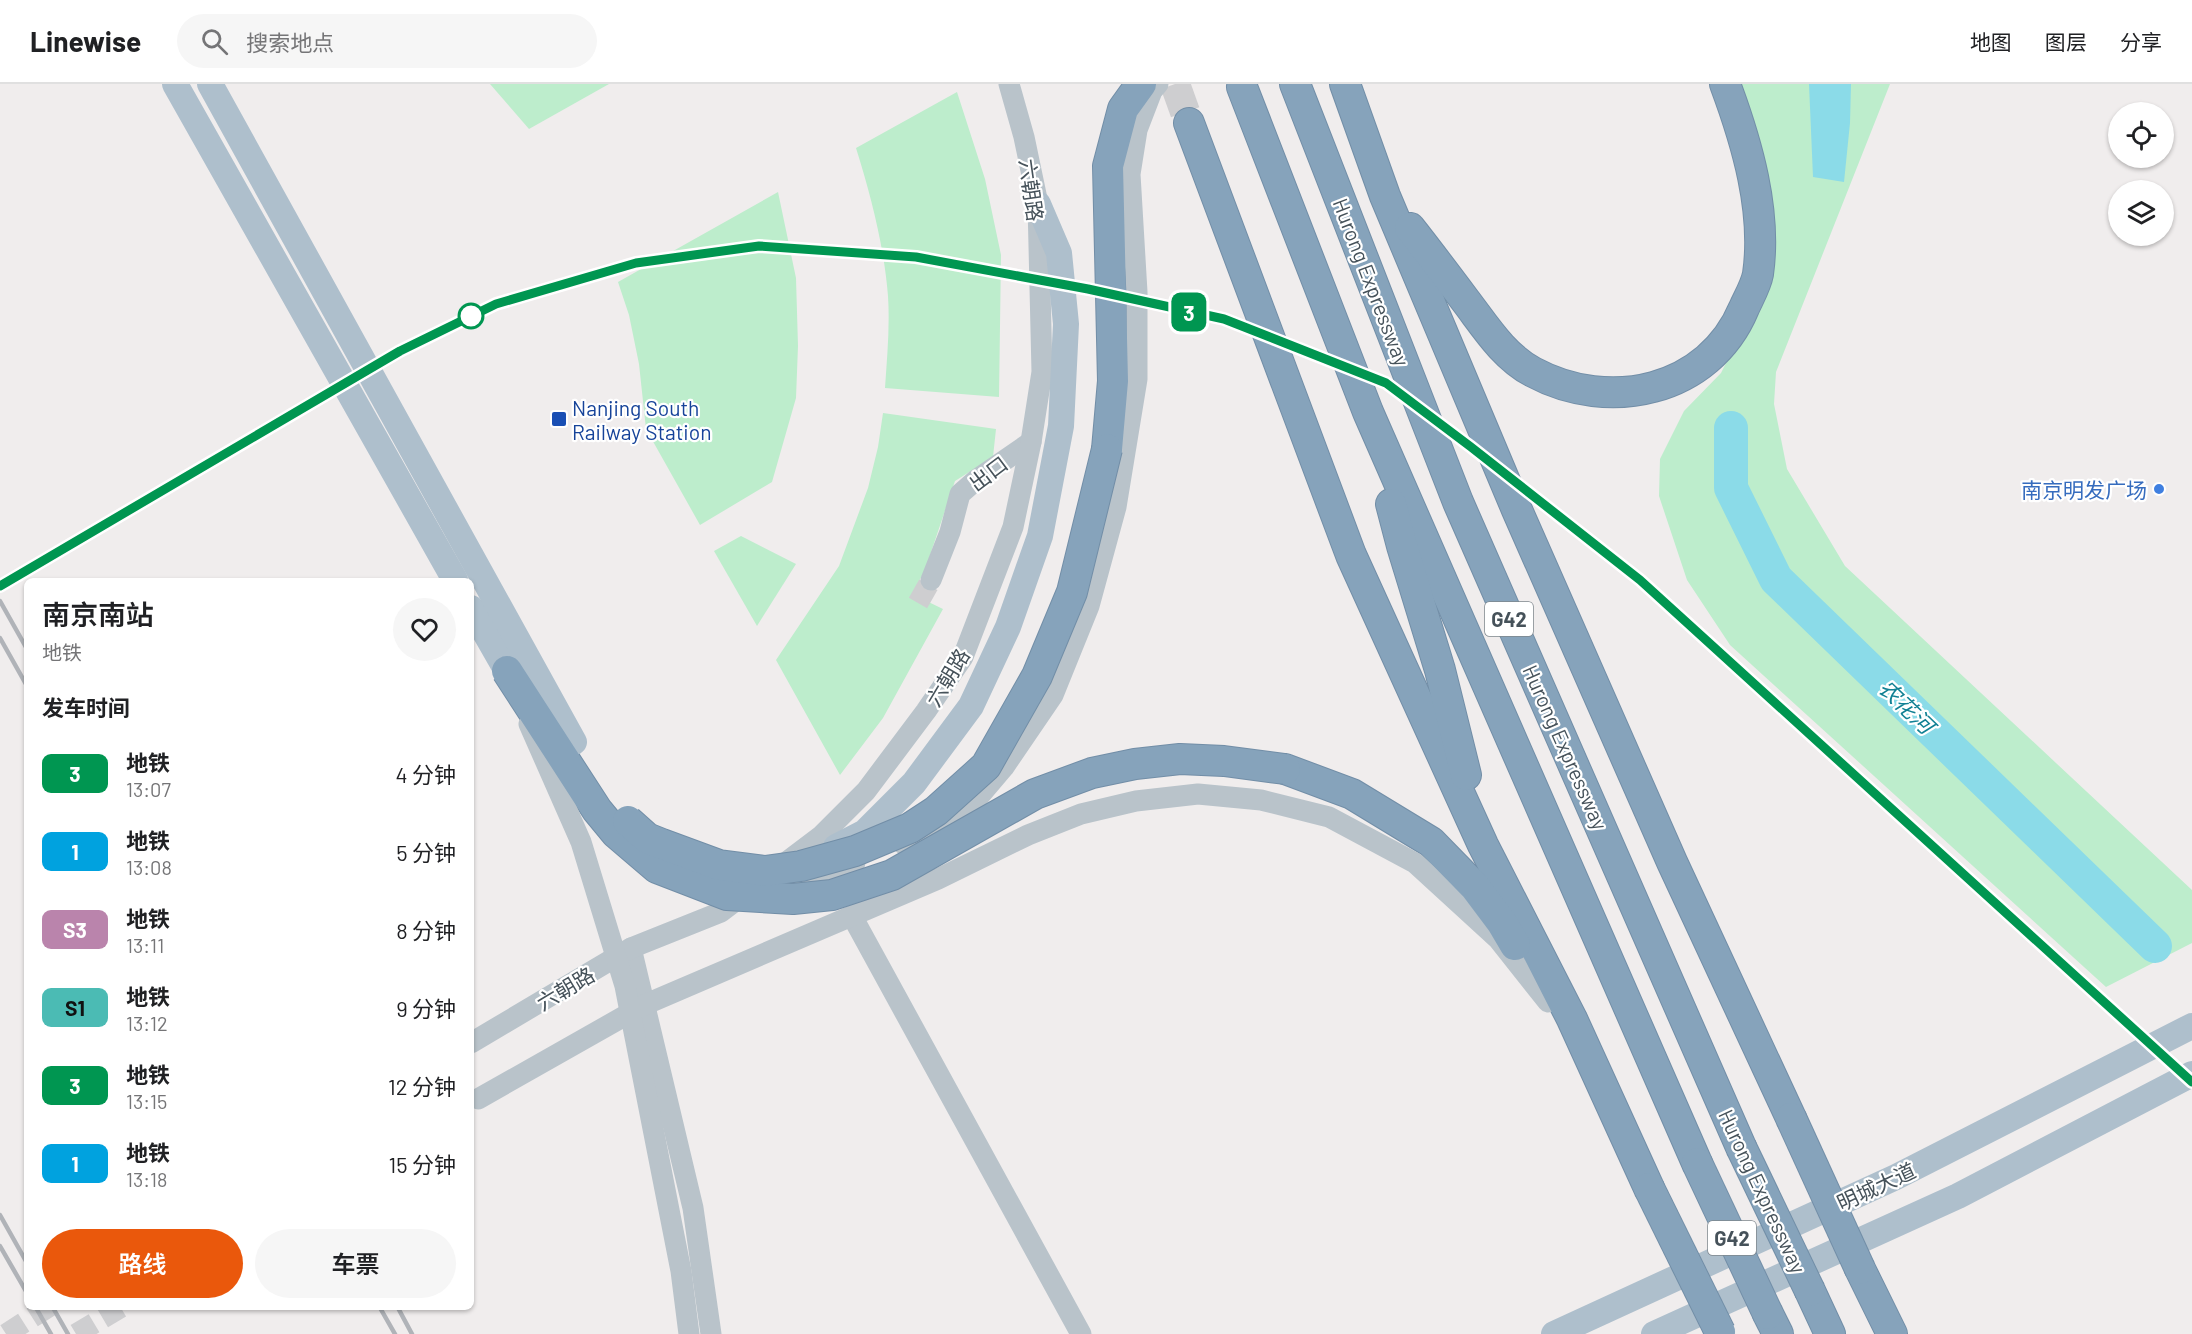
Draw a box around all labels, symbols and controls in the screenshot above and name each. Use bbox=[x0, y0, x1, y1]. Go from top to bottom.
search box bbox=[177, 14, 597, 68]
text: Linewise bbox=[30, 24, 141, 58]
icon: search bbox=[198, 25, 231, 58]
text: 搜索地点 bbox=[246, 29, 334, 55]
text: 地图 bbox=[1970, 29, 2012, 54]
text: 图层 bbox=[2045, 29, 2087, 54]
text: 分享 bbox=[2120, 29, 2162, 54]
map controls bbox=[2108, 102, 2174, 246]
button: locate bbox=[2108, 102, 2174, 168]
street label: 六朝路 bbox=[1015, 157, 1049, 223]
button: layers bbox=[2108, 180, 2174, 246]
street label: Hurong Expressway bbox=[1328, 194, 1416, 370]
line badge: 3 bbox=[1170, 292, 1208, 332]
text: 3 bbox=[1183, 300, 1195, 325]
unlabelled marker bbox=[458, 303, 484, 329]
place label: Nanjing South Railway Station bbox=[572, 395, 711, 444]
marker: Nanjing South Railway Station bbox=[550, 410, 568, 428]
street label: 出口 bbox=[964, 450, 1012, 496]
place label: 南京明发广场 bbox=[2021, 477, 2147, 502]
marker: 南京明发广场 bbox=[2152, 482, 2166, 496]
text: 南京南站 bbox=[42, 597, 154, 631]
button: heart bbox=[393, 598, 456, 661]
road number: G42 bbox=[1485, 602, 1533, 636]
text: 地铁 bbox=[42, 640, 82, 664]
street label: 六朝路 bbox=[920, 644, 974, 710]
street label: Hurong Expressway bbox=[1518, 661, 1614, 834]
water label: 农花河 bbox=[1874, 674, 1943, 741]
text: 发车时间 bbox=[42, 694, 130, 720]
text: 地铁 bbox=[126, 749, 170, 775]
text: 3 bbox=[69, 761, 81, 786]
text: 4 分钟 bbox=[395, 761, 456, 787]
text: 13:07 bbox=[126, 777, 171, 801]
text: 地铁 bbox=[126, 827, 170, 853]
text: 1 bbox=[71, 839, 79, 864]
text: 5 分钟 bbox=[396, 839, 456, 865]
text: 13:08 bbox=[126, 855, 172, 879]
text: 地铁 bbox=[126, 905, 170, 931]
text: S3 bbox=[63, 917, 87, 942]
text: 8 分钟 bbox=[396, 917, 456, 943]
text: 13:11 bbox=[126, 933, 164, 957]
street label: 六朝路 bbox=[532, 961, 598, 1015]
text: 地铁 bbox=[126, 983, 170, 1009]
text: S1 bbox=[65, 995, 85, 1020]
text: 9 分钟 bbox=[396, 995, 456, 1021]
text: 13:12 bbox=[126, 1011, 168, 1035]
text: 地铁 bbox=[126, 1061, 170, 1087]
text: 3 bbox=[69, 1073, 81, 1098]
text: 12 分钟 bbox=[388, 1073, 456, 1099]
text: 13:15 bbox=[126, 1089, 167, 1113]
street label: Hurong Expressway bbox=[1714, 1105, 1812, 1277]
text: 地铁 bbox=[126, 1139, 170, 1165]
text: 1 bbox=[71, 1151, 79, 1176]
text: 15 分钟 bbox=[389, 1151, 456, 1177]
street label: 明城大道 bbox=[1833, 1157, 1919, 1215]
text: 13:18 bbox=[126, 1167, 168, 1191]
road number: G42 bbox=[1708, 1221, 1756, 1255]
button: 路线 bbox=[42, 1229, 243, 1298]
button: 车票 bbox=[255, 1229, 456, 1298]

